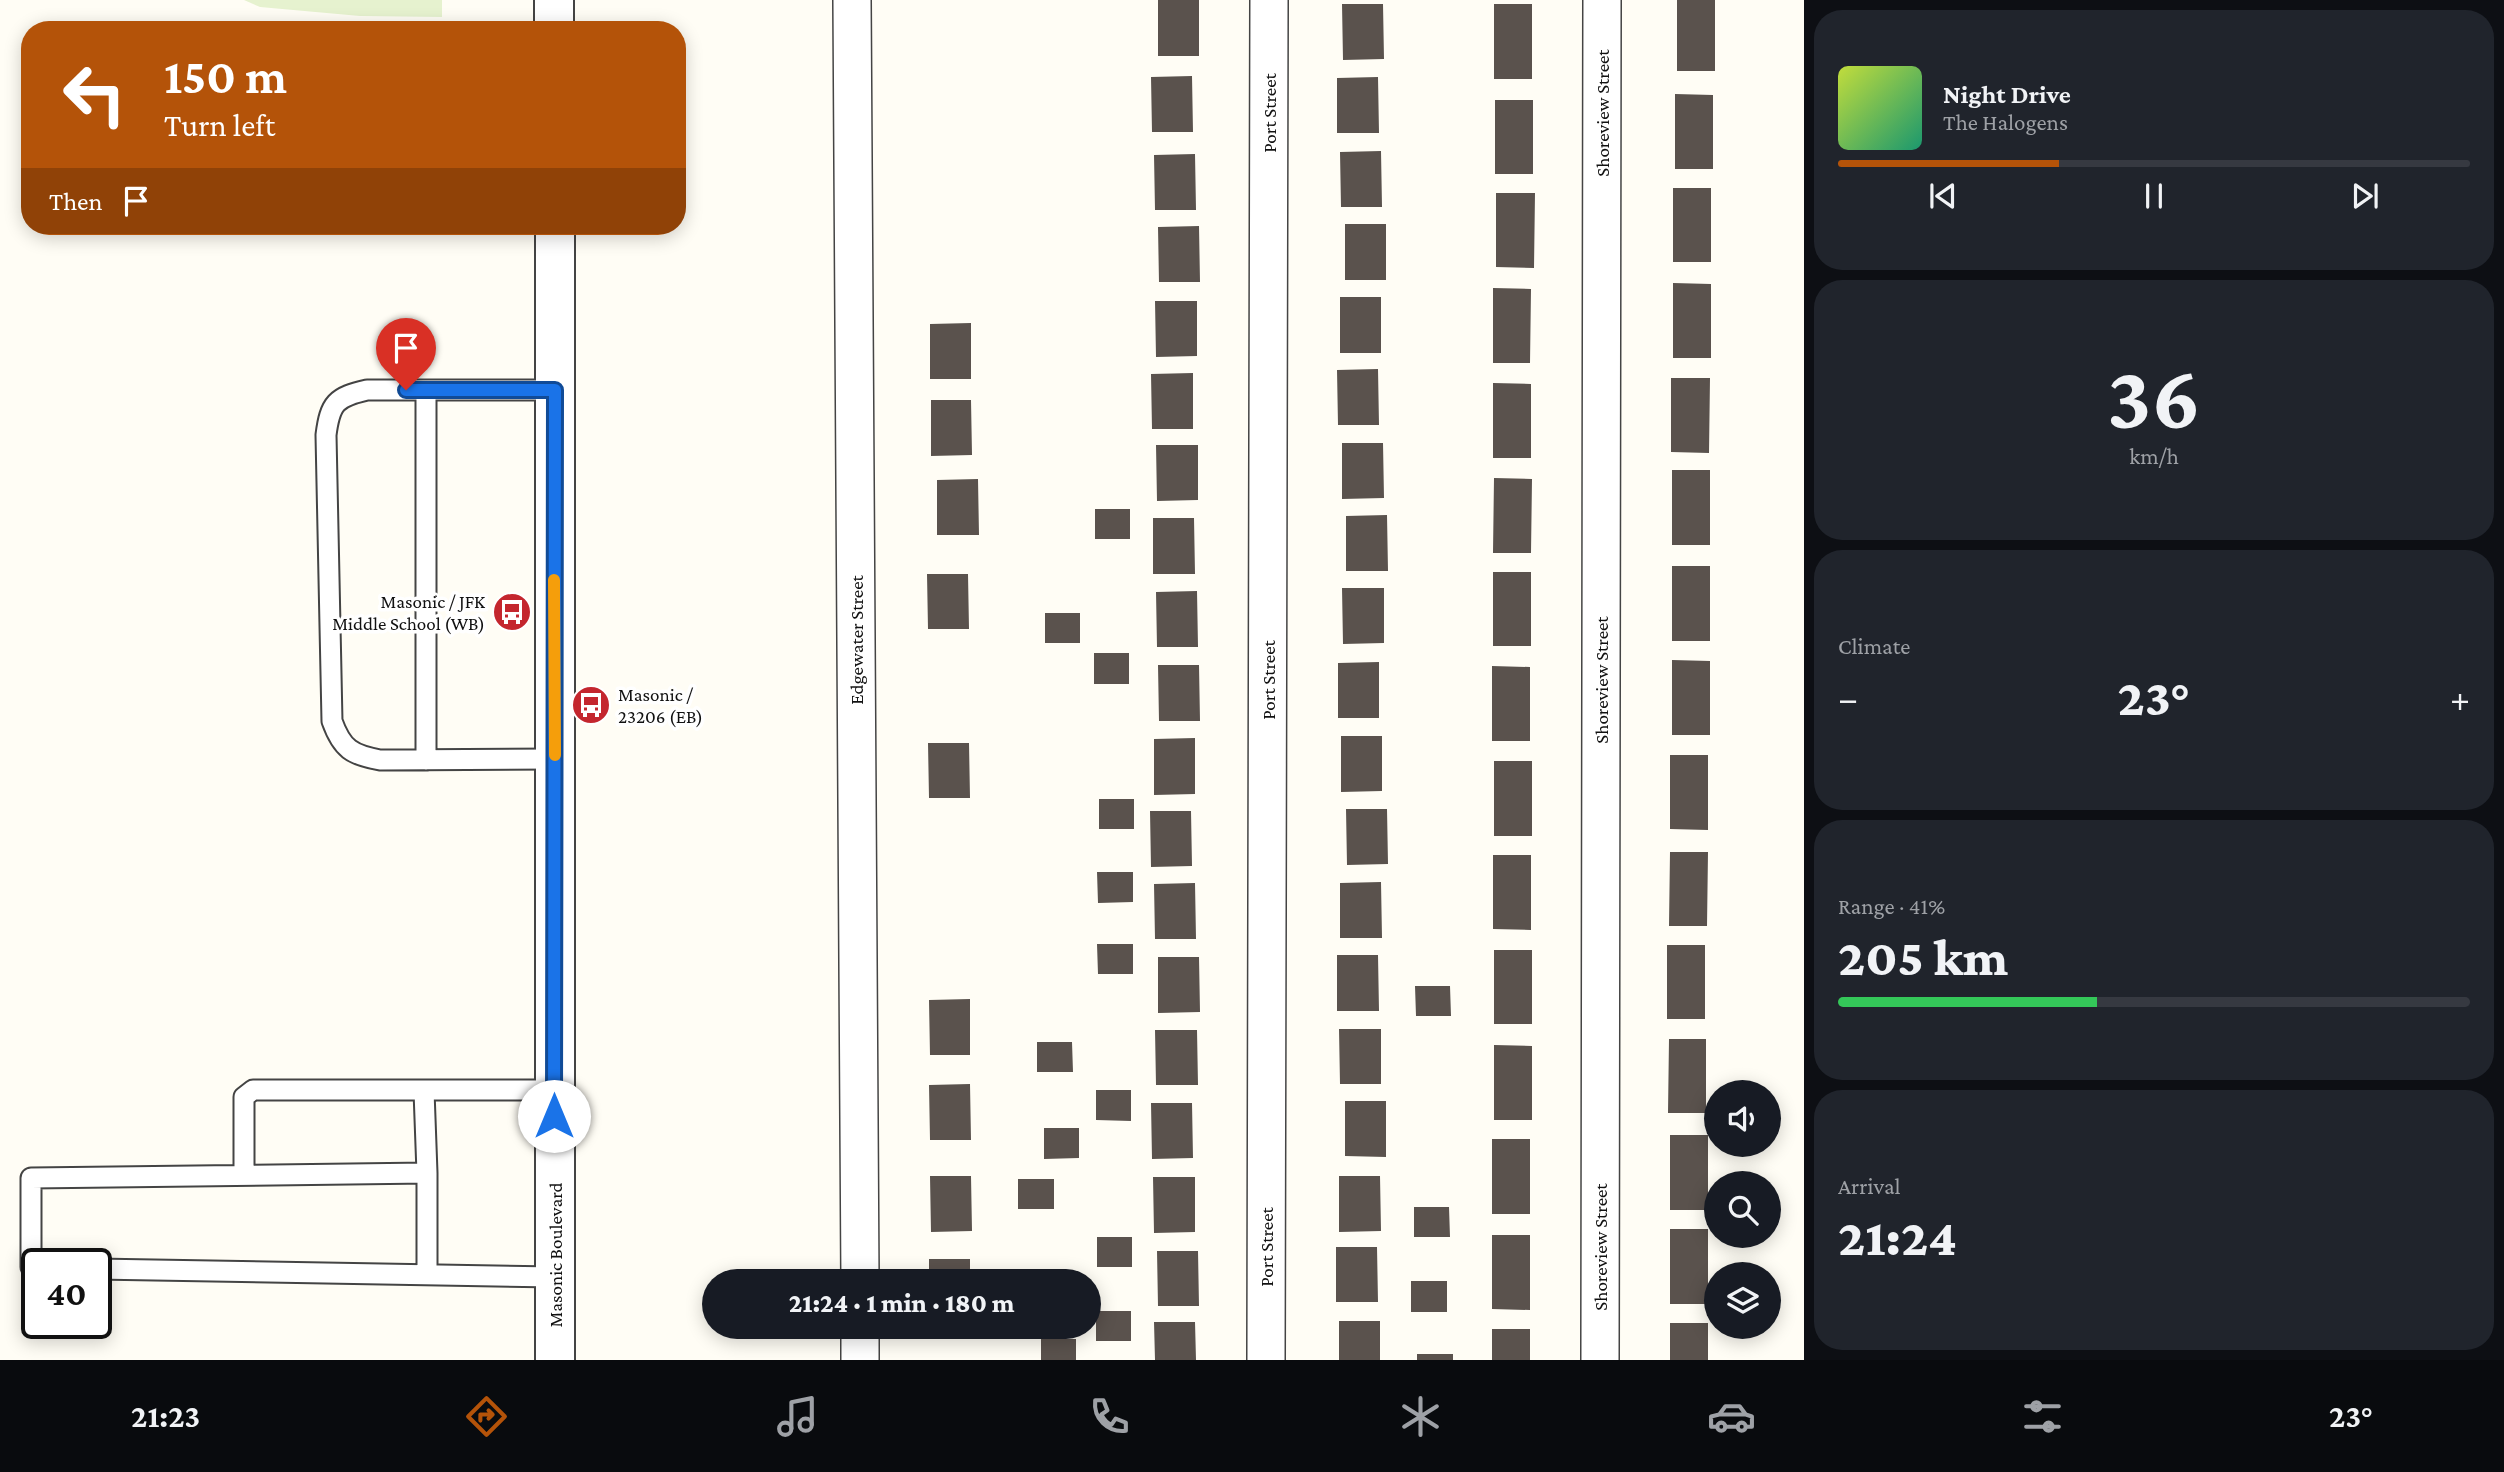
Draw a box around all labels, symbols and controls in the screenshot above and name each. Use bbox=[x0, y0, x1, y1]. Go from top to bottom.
icon: left bbox=[49, 49, 140, 140]
text: 150 m bbox=[164, 49, 287, 104]
street label: Shoreview Street bbox=[1592, 49, 1613, 177]
street label: Port Street bbox=[1259, 72, 1280, 153]
text: Night Drive bbox=[1943, 80, 2071, 109]
text: Turn left bbox=[164, 107, 275, 143]
text: The Halogens bbox=[1943, 109, 2068, 135]
icon: previous bbox=[1924, 177, 1962, 215]
icon: pause bbox=[2135, 177, 2173, 215]
icon: next bbox=[2346, 177, 2384, 215]
icon: arrive bbox=[117, 182, 155, 220]
text: Then bbox=[49, 187, 103, 216]
pin bbox=[376, 318, 436, 390]
icon: arrive bbox=[387, 329, 425, 367]
text: 36 bbox=[2107, 346, 2201, 448]
text: km/h bbox=[2129, 443, 2179, 469]
street label: Edgewater Street bbox=[846, 574, 867, 705]
place label: Masonic / JFK Middle School (WB) bbox=[332, 591, 486, 635]
bus stop icon: Masonic / JFK Middle School (WB) bbox=[491, 591, 533, 633]
street label: Shoreview Street bbox=[1591, 616, 1612, 744]
text: Climate bbox=[1838, 633, 1910, 659]
street label: Port Street bbox=[1258, 639, 1279, 720]
text: 23° bbox=[2118, 668, 2190, 726]
text: − bbox=[1838, 677, 1858, 719]
text: + bbox=[2450, 677, 2470, 719]
bus stop icon: Masonic / 23206 (EB) bbox=[570, 684, 612, 726]
place label: Masonic / 23206 (EB) bbox=[618, 684, 703, 728]
text: Range · 41% bbox=[1838, 893, 1945, 919]
text: 205 km bbox=[1838, 928, 2008, 986]
position arrow bbox=[517, 1079, 591, 1153]
map controls bbox=[1704, 1080, 1781, 1339]
button: sound bbox=[1704, 1080, 1781, 1157]
button: search bbox=[1704, 1171, 1781, 1248]
text: Arrival bbox=[1838, 1173, 1901, 1199]
street label: Masonic Boulevard bbox=[545, 1182, 566, 1328]
street label: Shoreview Street bbox=[1590, 1183, 1611, 1311]
street label: Port Street bbox=[1256, 1206, 1277, 1287]
text: 21:24 bbox=[1838, 1208, 1957, 1266]
speed limit sign: 40 bbox=[21, 1248, 112, 1339]
button: layers bbox=[1704, 1262, 1781, 1339]
text: 21:24 · 1 min · 180 m bbox=[789, 1289, 1014, 1318]
icon: directions bbox=[462, 1392, 511, 1441]
icon: music bbox=[773, 1392, 822, 1441]
icon: phone bbox=[1085, 1392, 1134, 1441]
icon: climate bbox=[1396, 1392, 1445, 1441]
icon: car bbox=[1707, 1392, 1756, 1441]
icon: filters bbox=[2018, 1392, 2067, 1441]
text: 21:23 bbox=[131, 1398, 200, 1434]
text: 23° bbox=[2329, 1398, 2373, 1434]

